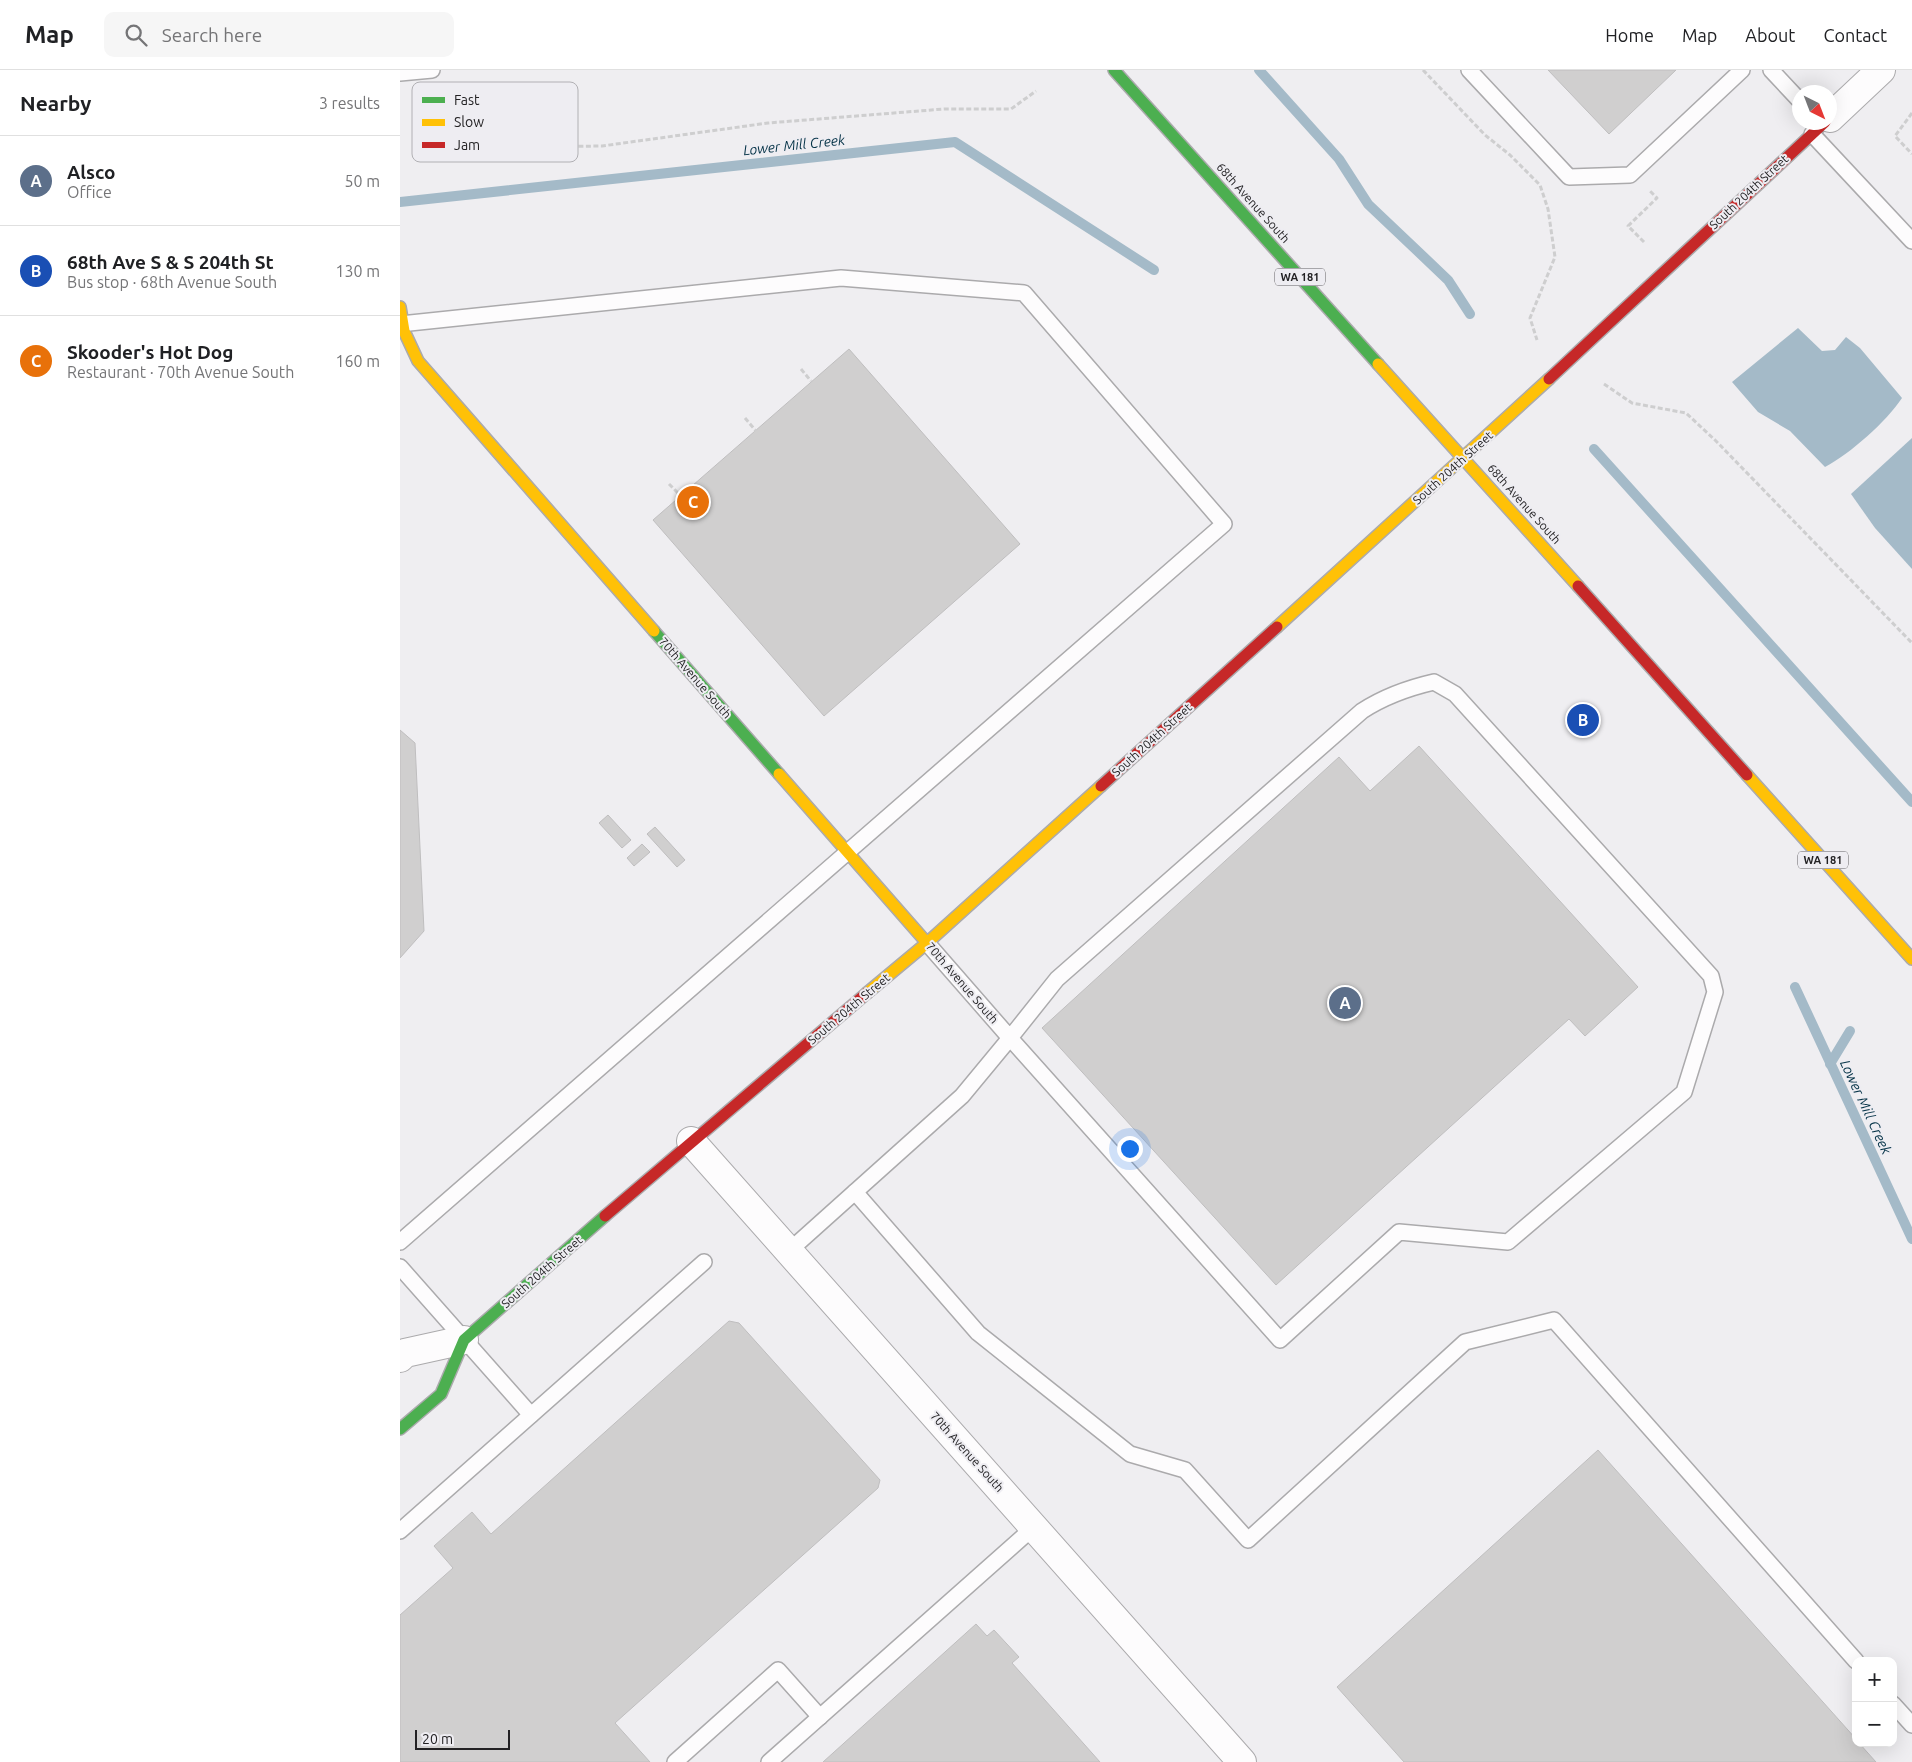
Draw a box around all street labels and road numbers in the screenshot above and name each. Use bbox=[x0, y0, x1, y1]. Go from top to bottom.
street label: South 204th Street bbox=[1707, 152, 1791, 231]
street label: 68th Avenue South bbox=[1214, 160, 1293, 245]
road number: WA 181 bbox=[1275, 268, 1325, 286]
street label: South 204th Street bbox=[1410, 428, 1495, 507]
street label: 68th Avenue South bbox=[1485, 461, 1564, 546]
street label: 70th Avenue South bbox=[657, 635, 734, 721]
street label: South 204th Street bbox=[1109, 700, 1194, 779]
road number: WA 181 bbox=[1798, 852, 1848, 868]
street label: 70th Avenue South bbox=[924, 940, 1001, 1026]
street label: South 204th Street bbox=[805, 970, 892, 1047]
street label: South 204th Street bbox=[499, 1233, 585, 1310]
street label: 70th Avenue South bbox=[928, 1409, 1007, 1494]

